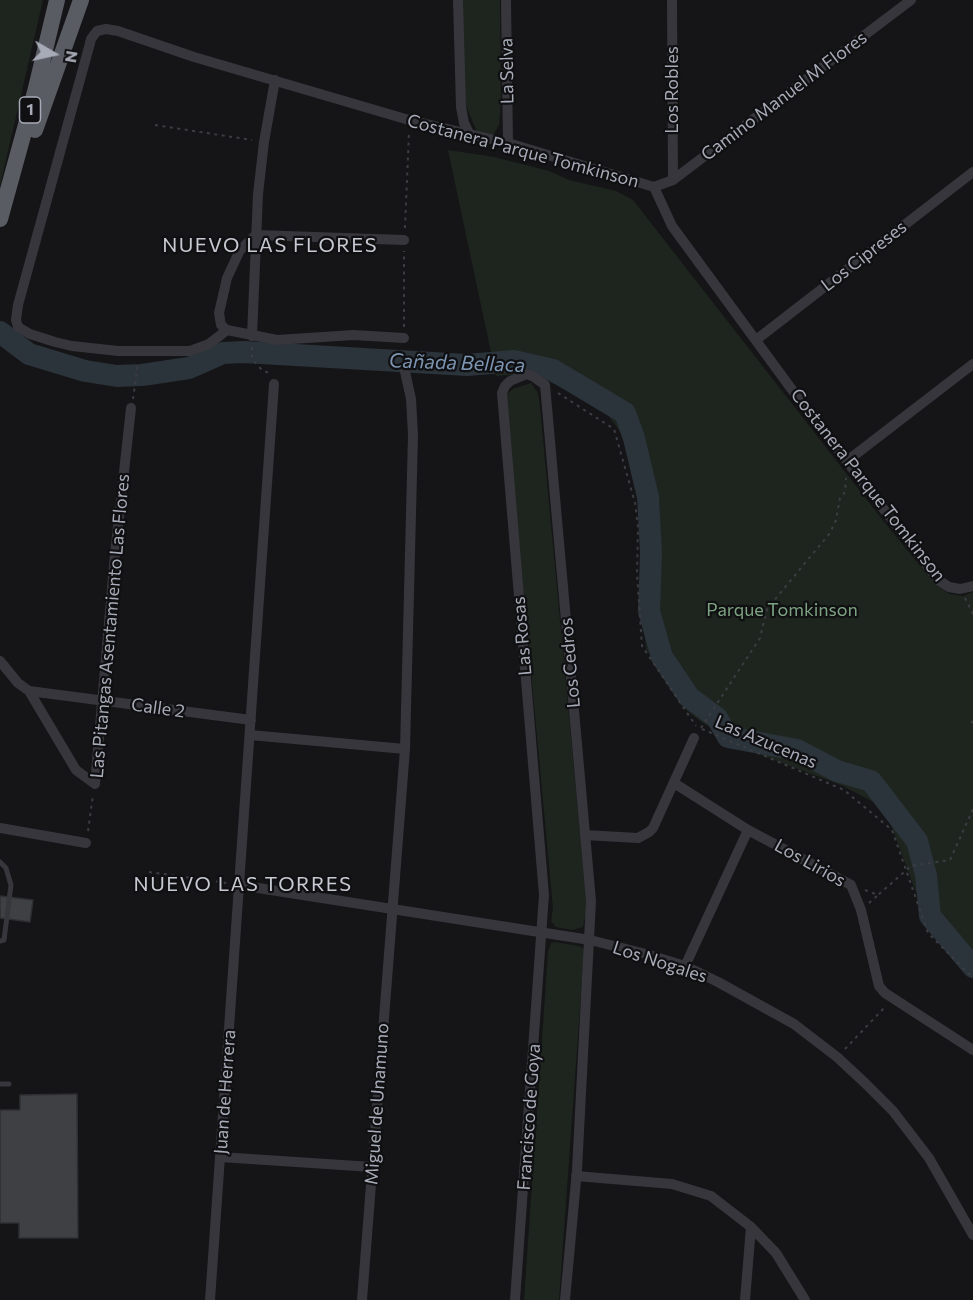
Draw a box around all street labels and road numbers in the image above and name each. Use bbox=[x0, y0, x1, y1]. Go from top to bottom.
street label: Camino Manuel M Flores bbox=[697, 27, 871, 165]
street label: La Selva bbox=[496, 38, 518, 104]
street label: Los Robles bbox=[661, 46, 683, 134]
road number: 1 bbox=[20, 97, 40, 123]
street label: Costanera Parque Tomkinson bbox=[405, 110, 641, 192]
street label: Los Cipreses bbox=[817, 216, 911, 296]
street label: Costanera Parque Tomkinson bbox=[786, 384, 950, 586]
street label: Las Pitangas Asentamiento Las Flores bbox=[86, 473, 134, 779]
street label: Las Rosas bbox=[508, 596, 536, 676]
street label: Los Cedros bbox=[555, 617, 585, 709]
street label: Calle 2 bbox=[130, 694, 186, 722]
street label: Las Azucenas bbox=[712, 711, 820, 773]
street label: Los Lirios bbox=[771, 835, 849, 891]
street label: Los Nogales bbox=[610, 937, 710, 987]
street label: Miguel de Unamuno bbox=[361, 1022, 393, 1186]
street label: Juan de Herrera bbox=[210, 1029, 240, 1155]
street label: Francisco de Goya bbox=[513, 1043, 545, 1191]

